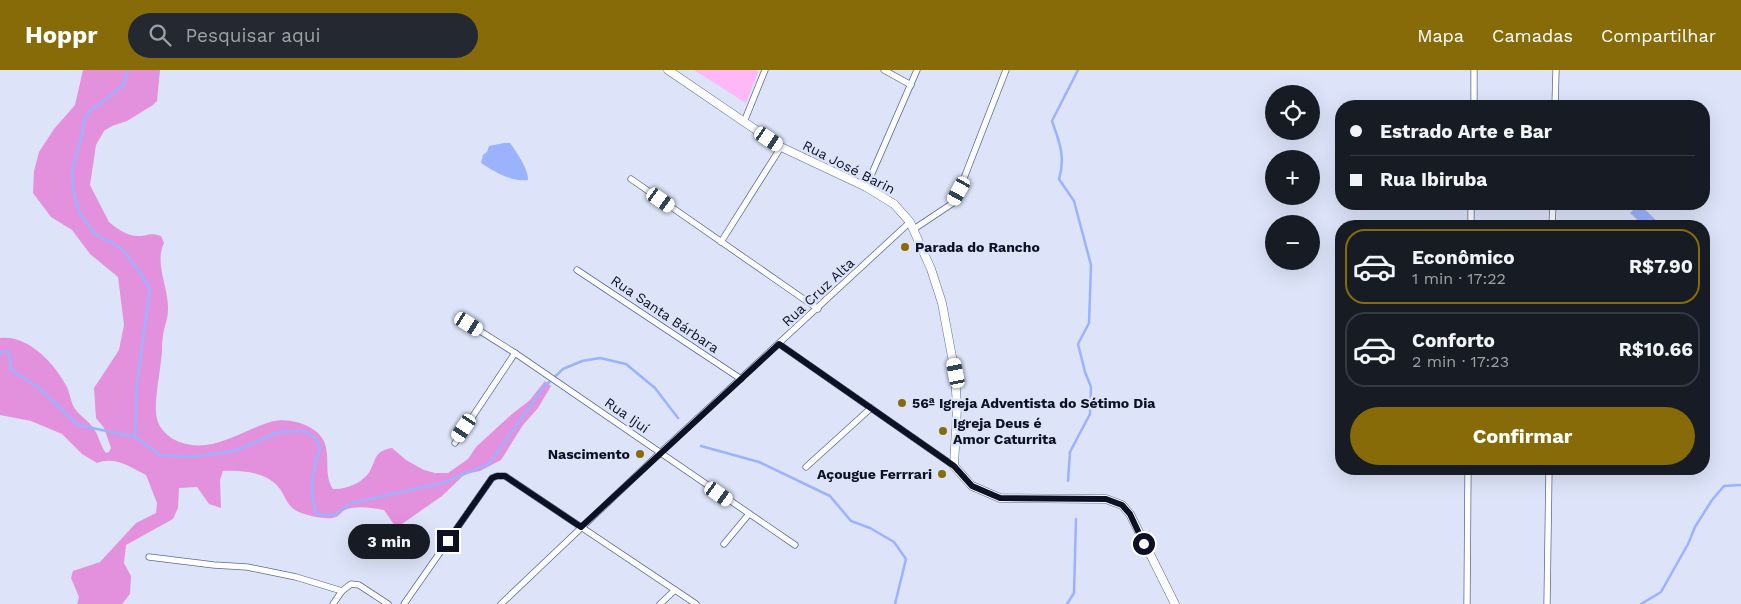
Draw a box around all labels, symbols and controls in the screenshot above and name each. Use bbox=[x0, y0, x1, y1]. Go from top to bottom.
search box bbox=[128, 13, 478, 58]
text: Hoppr bbox=[25, 21, 98, 49]
icon: search bbox=[146, 21, 174, 49]
text: Pesquisar aqui bbox=[186, 24, 321, 47]
text: Mapa bbox=[1417, 25, 1464, 46]
text: Camadas bbox=[1492, 25, 1573, 46]
text: Compartilhar bbox=[1601, 25, 1716, 46]
map controls bbox=[1265, 85, 1320, 270]
button: locate bbox=[1265, 85, 1320, 140]
text: Estrado Arte e Bar bbox=[1380, 120, 1552, 143]
car bbox=[752, 124, 785, 154]
street label: Rua José Barin bbox=[800, 137, 898, 197]
button: + bbox=[1265, 150, 1320, 205]
text: Rua Ibiruba bbox=[1380, 168, 1487, 191]
car bbox=[945, 174, 972, 208]
car bbox=[644, 185, 677, 215]
button: − bbox=[1265, 215, 1320, 270]
place label: Parada do Rancho bbox=[915, 239, 1040, 255]
marker: Parada do Rancho bbox=[899, 241, 911, 253]
icon: car bbox=[1352, 244, 1397, 289]
text: Econômico bbox=[1412, 246, 1515, 269]
street label: Rua Cruz Alta bbox=[779, 254, 857, 330]
text: R$7.90 bbox=[1629, 255, 1693, 278]
text: 1 min · 17:22 bbox=[1412, 269, 1506, 288]
street label: Rua Santa Bárbara bbox=[608, 272, 722, 356]
car bbox=[452, 310, 485, 338]
icon: car bbox=[1352, 327, 1397, 372]
text: Conforto bbox=[1412, 329, 1495, 352]
text: R$10.66 bbox=[1619, 338, 1693, 361]
text: 2 min · 17:23 bbox=[1412, 352, 1509, 371]
car bbox=[945, 357, 966, 389]
street label: Rua Ijuí bbox=[602, 394, 652, 436]
place label: 56ª Igreja Adventista do Sétimo Dia bbox=[912, 395, 1156, 411]
marker: 56ª Igreja Adventista do Sétimo Dia bbox=[896, 397, 908, 409]
button: Confirmar bbox=[1350, 407, 1695, 465]
car bbox=[449, 411, 478, 445]
place label: Igreja Deus é Amor Caturrita bbox=[953, 415, 1057, 447]
marker: Igreja Deus é Amor Caturrita bbox=[937, 425, 949, 437]
place label: Nascimento bbox=[548, 446, 630, 462]
marker: Nascimento bbox=[634, 448, 646, 460]
place label: Açougue Ferrrari bbox=[817, 466, 932, 482]
marker: Açougue Ferrrari bbox=[936, 468, 948, 480]
car bbox=[702, 479, 735, 509]
callout: 3 min bbox=[348, 524, 430, 558]
route end bbox=[437, 530, 459, 552]
text: 3 min bbox=[367, 532, 411, 551]
route start bbox=[1133, 533, 1155, 555]

